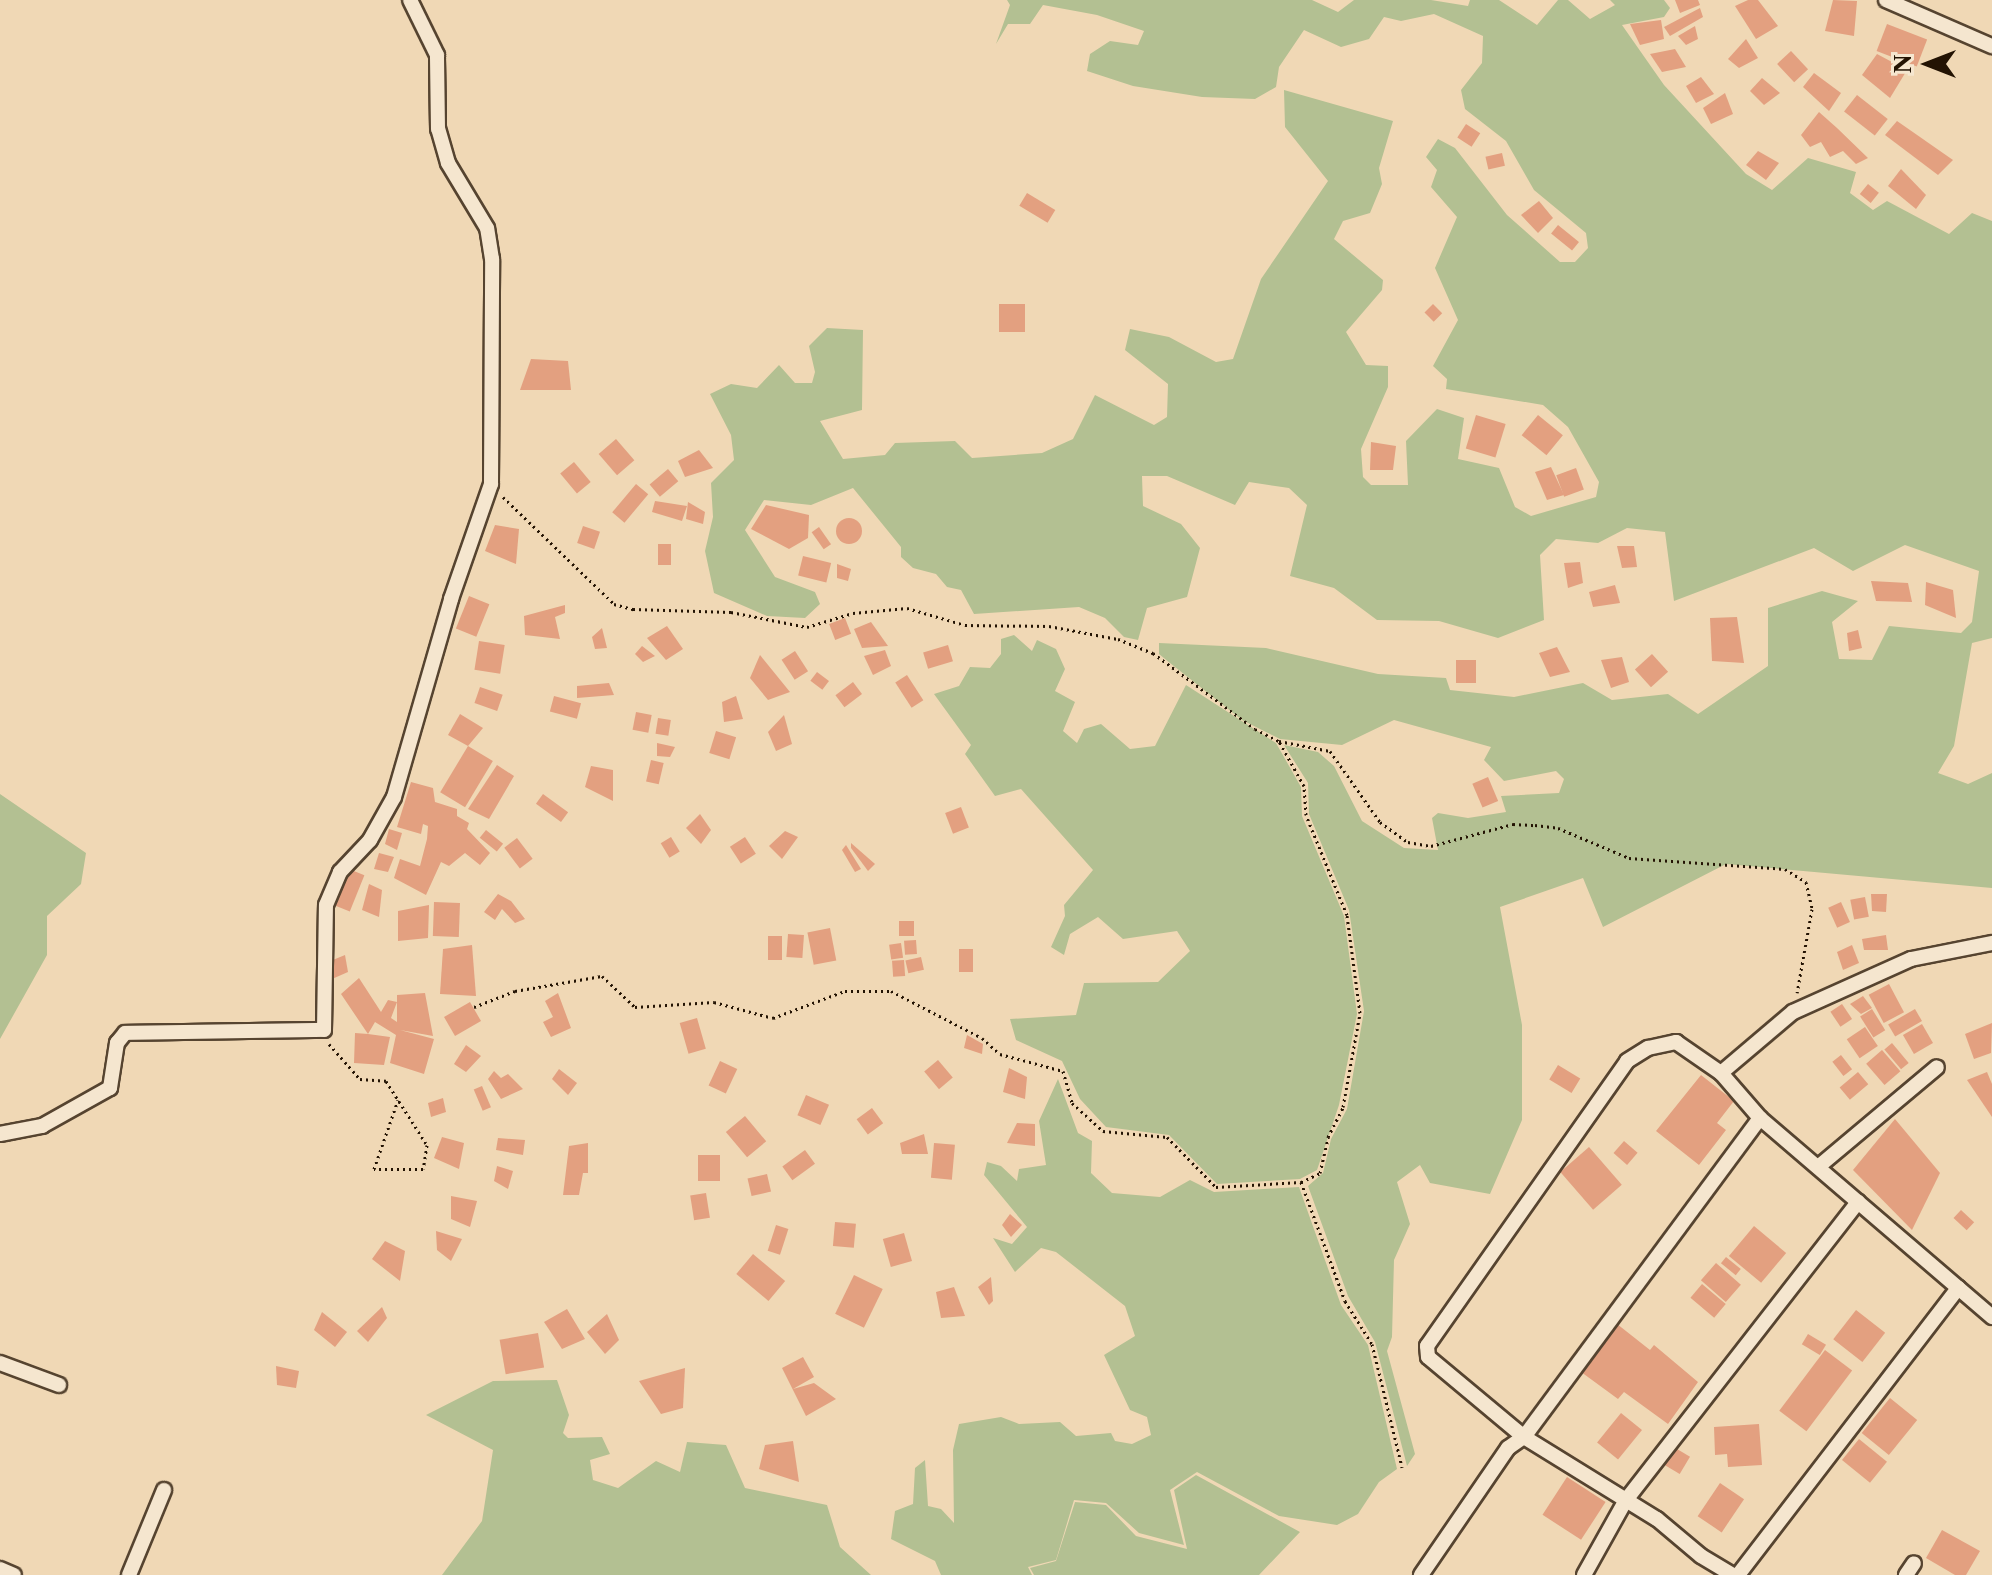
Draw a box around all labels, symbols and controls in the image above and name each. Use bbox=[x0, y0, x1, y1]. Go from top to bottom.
north arrow bbox=[1888, 24, 1968, 104]
text: N bbox=[1890, 54, 1917, 74]

